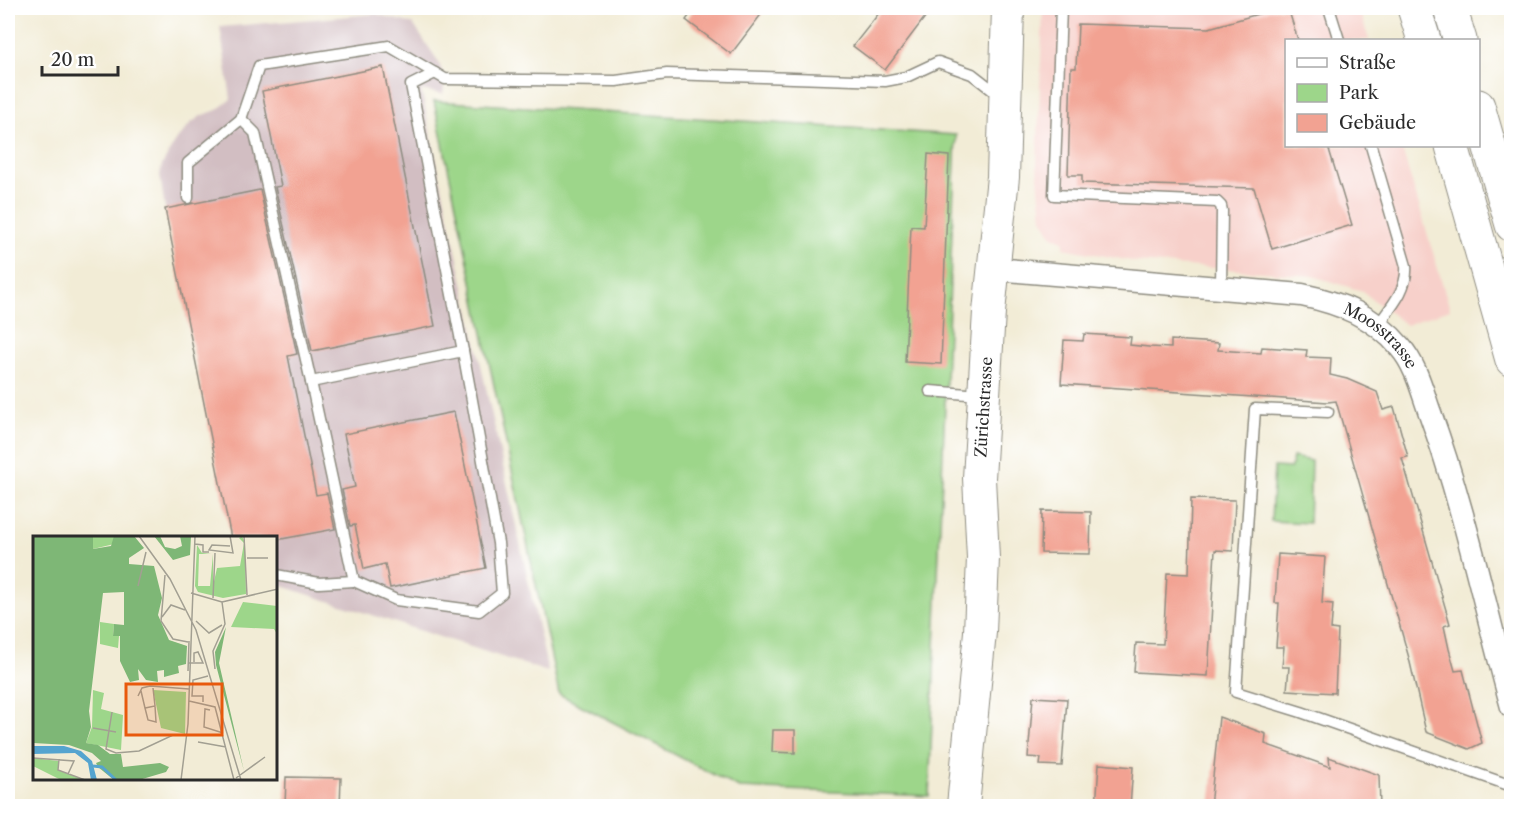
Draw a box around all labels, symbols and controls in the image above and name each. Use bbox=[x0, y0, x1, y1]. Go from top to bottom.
scale bar bbox=[42, 39, 118, 77]
legend bbox=[1285, 39, 1480, 147]
text: 20 m bbox=[51, 49, 95, 71]
text: Straße bbox=[1339, 52, 1396, 74]
text: Park bbox=[1339, 82, 1380, 104]
text: Gebäude bbox=[1339, 112, 1416, 134]
street label: Moosstrasse bbox=[1340, 298, 1422, 372]
street label: Zürichstrasse bbox=[970, 356, 996, 458]
inset map bbox=[33, 536, 278, 781]

